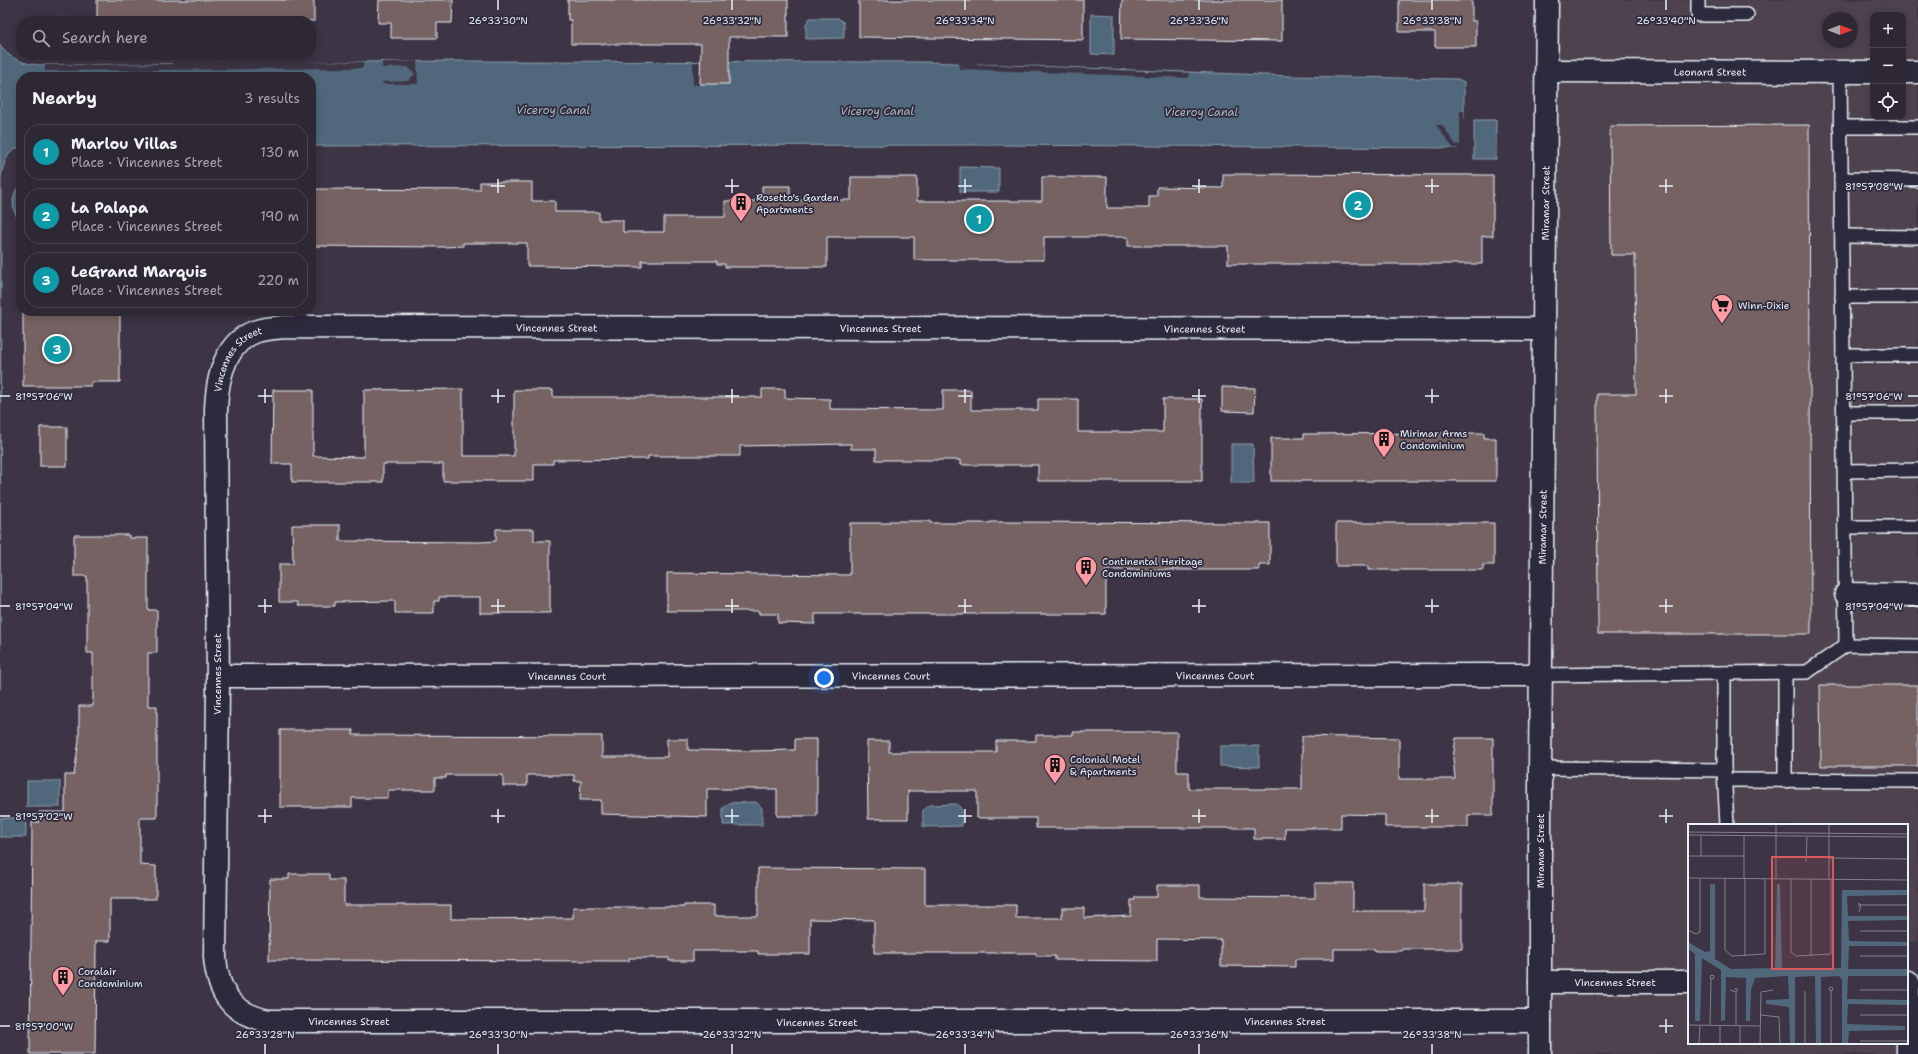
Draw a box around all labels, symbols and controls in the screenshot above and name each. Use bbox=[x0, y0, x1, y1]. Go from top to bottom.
north arrow bbox=[1822, 12, 1858, 48]
map controls bbox=[1870, 12, 1906, 120]
button: + bbox=[1870, 12, 1906, 48]
text: 26°33'30"N bbox=[468, 14, 528, 27]
text: 26°33'32"N bbox=[703, 14, 761, 27]
text: 26°33'34"N bbox=[935, 14, 995, 27]
text: 26°33'36"N bbox=[1170, 14, 1228, 27]
text: 26°33'38"N bbox=[1402, 14, 1462, 27]
text: 26°33'40"N bbox=[1636, 14, 1696, 27]
search box bbox=[16, 16, 316, 60]
icon: search bbox=[30, 27, 52, 49]
text: Search here bbox=[62, 28, 148, 48]
button: − bbox=[1870, 48, 1906, 84]
street label: Leonard Street bbox=[1674, 65, 1746, 78]
button: locate bbox=[1870, 84, 1906, 120]
text: Nearby bbox=[32, 87, 97, 109]
text: 3 results bbox=[244, 90, 300, 107]
water label: Viceroy Canal bbox=[516, 103, 590, 118]
water label: Viceroy Canal bbox=[840, 104, 914, 119]
water label: Viceroy Canal bbox=[1164, 105, 1238, 120]
text: Marlou Villas bbox=[71, 134, 177, 154]
text: 1 bbox=[43, 144, 49, 161]
text: 130 m bbox=[261, 144, 299, 161]
text: Place · Vincennes Street bbox=[71, 154, 223, 171]
street label: Miramar Street bbox=[1538, 166, 1552, 240]
text: 81°57'08"W bbox=[1845, 180, 1904, 193]
building icon: Rosetto's Garden Apartments bbox=[728, 190, 754, 223]
pin: 2 bbox=[1345, 190, 1371, 220]
place label: Rosetto's Garden Apartments bbox=[756, 191, 839, 216]
text: La Palapa bbox=[71, 198, 148, 218]
pin: 1 bbox=[966, 204, 992, 234]
text: 2 bbox=[41, 208, 51, 225]
text: 190 m bbox=[260, 208, 299, 225]
text: Place · Vincennes Street bbox=[71, 218, 223, 235]
text: LeGrand Marquis bbox=[71, 262, 207, 282]
text: 3 bbox=[41, 272, 51, 289]
text: 220 m bbox=[257, 272, 299, 289]
text: Place · Vincennes Street bbox=[71, 282, 223, 299]
supermarket icon: Winn-Dixie bbox=[1709, 292, 1735, 325]
place label: Winn-Dixie bbox=[1738, 299, 1790, 312]
street label: Vincennes Street bbox=[516, 321, 597, 334]
street label: Vincennes Street bbox=[840, 321, 921, 335]
street label: Vincennes Street bbox=[1164, 322, 1245, 335]
street label: Vincennes Street bbox=[211, 323, 263, 393]
pin: 3 bbox=[44, 334, 70, 364]
text: 81°57'06"W bbox=[15, 390, 73, 403]
text: 81°57'06"W bbox=[1845, 390, 1903, 403]
building icon: Mirimar Arms Condominium bbox=[1371, 426, 1397, 459]
place label: Mirimar Arms Condominium bbox=[1400, 427, 1467, 452]
street label: Miramar Street bbox=[1535, 490, 1549, 564]
building icon: Continental Heritage Condominiums bbox=[1073, 554, 1099, 587]
place label: Continental Heritage Condominiums bbox=[1102, 555, 1203, 580]
text: 81°57'04"W bbox=[15, 600, 73, 613]
text: 81°57'04"W bbox=[1845, 600, 1903, 613]
street label: Vincennes Street bbox=[211, 633, 224, 715]
your location bbox=[814, 668, 834, 688]
street label: Vincennes Court bbox=[528, 669, 606, 682]
street label: Vincennes Court bbox=[852, 669, 930, 682]
street label: Vincennes Court bbox=[1176, 669, 1254, 682]
building icon: Colonial Motel & Apartments bbox=[1042, 752, 1068, 785]
place label: Colonial Motel & Apartments bbox=[1070, 753, 1140, 778]
text: 81°57'02"W bbox=[15, 810, 73, 823]
street label: Miramar Street bbox=[1534, 814, 1547, 888]
inset map bbox=[1688, 824, 1908, 1044]
building icon: Coralair Condominium bbox=[50, 964, 76, 997]
place label: Coralair Condominium bbox=[78, 965, 143, 990]
street label: Vincennes Street bbox=[1574, 976, 1656, 989]
street label: Vincennes Street bbox=[308, 1015, 390, 1028]
street label: Vincennes Street bbox=[1244, 1015, 1326, 1028]
street label: Vincennes Street bbox=[776, 1016, 858, 1029]
text: 81°57'00"W bbox=[15, 1020, 74, 1033]
text: 26°33'28"N bbox=[235, 1028, 295, 1041]
text: 26°33'30"N bbox=[468, 1028, 528, 1041]
text: 26°33'32"N bbox=[703, 1028, 761, 1041]
text: 26°33'34"N bbox=[935, 1028, 995, 1041]
text: 26°33'36"N bbox=[1170, 1028, 1228, 1041]
text: 26°33'38"N bbox=[1402, 1028, 1462, 1041]

